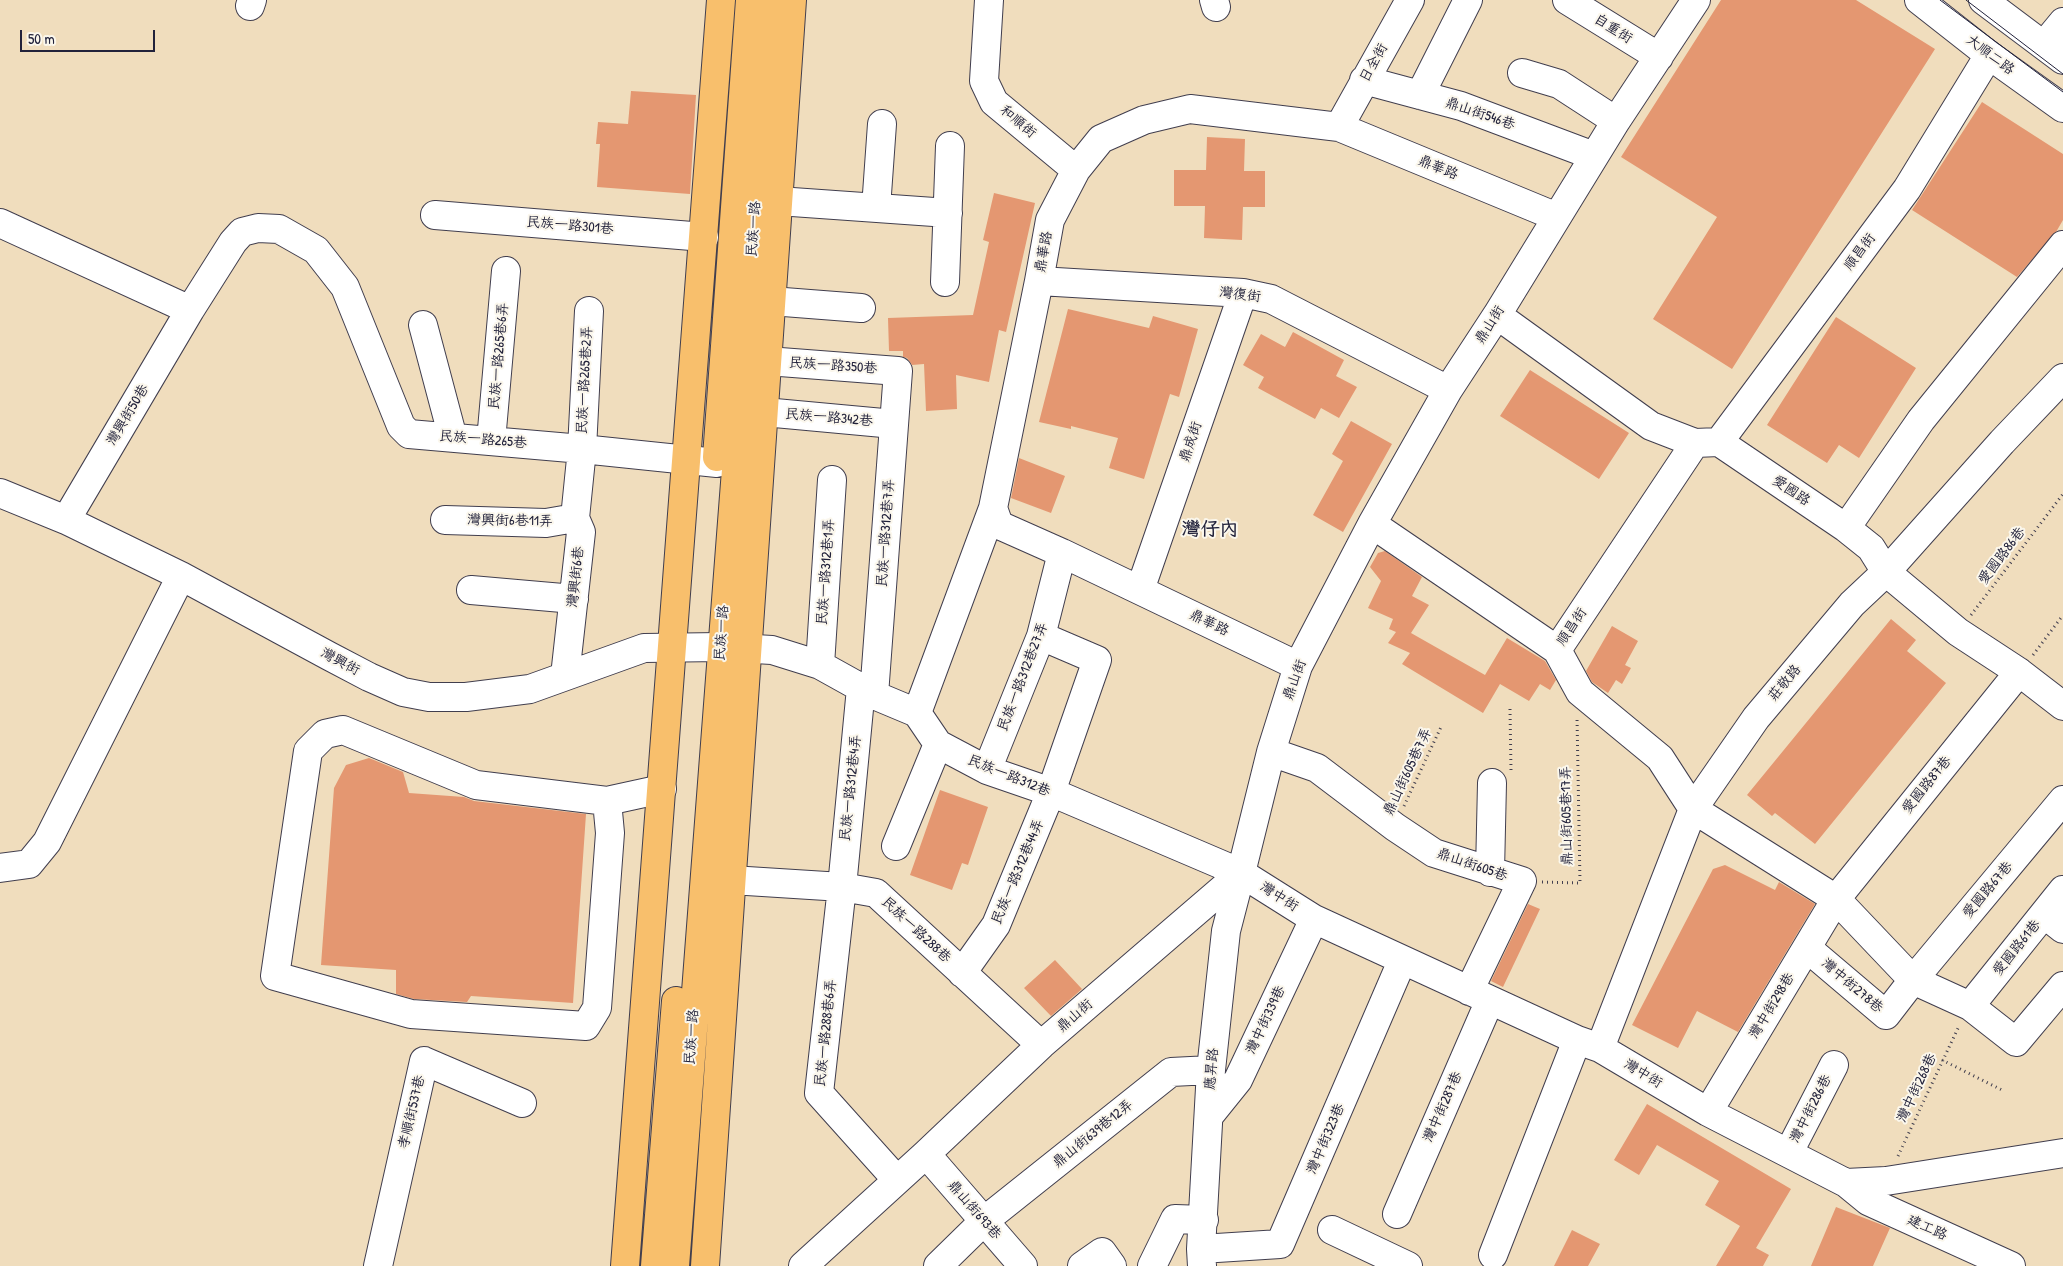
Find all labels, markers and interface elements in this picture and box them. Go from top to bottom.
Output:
street label: 自重街 [1591,11,1635,47]
scale bar [22,20,158,52]
text: 50 m [28,28,55,49]
street label: 大順二路 [1963,31,2017,79]
street label: 日全街 [1356,41,1392,85]
street label: 鼎山街546巷 [1443,94,1517,134]
street label: 和順街 [997,102,1039,142]
street label: 鼎華路 [1415,152,1461,184]
street label: 民族一路 [744,200,764,258]
street label: 民族一路301巷 [526,214,614,238]
street label: 鼎華路 [1032,230,1056,274]
street label: 順昌街 [1841,230,1879,274]
street label: 灣復街 [1218,284,1262,306]
street label: 民族一路265巷6弄 [486,302,512,410]
street label: 鼎山街 [1472,303,1508,347]
street label: 民族一路265巷2弄 [574,325,596,435]
street label: 民族一路350巷 [788,355,878,377]
street label: 灣興街50巷 [103,381,153,449]
street label: 民族一路342巷 [784,406,874,430]
street label: 鼎成街 [1176,419,1206,465]
street label: 民族一路265巷 [438,428,528,452]
street label: 愛國路 [1769,472,1813,510]
street label: 民族一路312巷7弄 [874,478,898,588]
street label: 灣興街6巷11弄 [467,512,553,530]
street label: 民族一路312巷1弄 [814,518,838,626]
district label: 灣仔內 [1182,519,1238,541]
street label: 愛國路86巷 [1975,524,2029,588]
street label: 灣興街6巷 [564,545,588,609]
street label: 民族一路 [712,604,732,662]
street label: 順昌街 [1553,605,1591,649]
street label: 鼎華路 [1186,606,1232,640]
street label: 民族一路312巷27弄 [994,620,1052,734]
street label: 灣興街 [318,645,362,679]
street label: 鼎山街 [1280,657,1310,703]
street label: 莊敬路 [1765,662,1805,704]
street label: 鼎山街605巷7弄 [1380,726,1436,818]
street label: 民族一路312巷4弄 [837,734,865,842]
street label: 民族一路312巷 [965,752,1053,800]
street label: 愛國路87巷 [1899,753,1955,817]
street label: 鼎山街605巷17弄 [1558,766,1576,866]
street label: 民族一路312巷44弄 [988,817,1048,927]
street label: 鼎山街605巷 [1434,845,1510,885]
street label: 愛國路67巷 [1960,858,2016,922]
street label: 灣中街 [1257,879,1301,915]
street label: 民族一路288巷 [878,894,954,966]
street label: 愛國路61巷 [1989,917,2045,979]
street label: 灣中街278巷 [1818,955,1886,1017]
street label: 灣中街298巷 [1746,970,1798,1042]
street label: 民族一路288巷6弄 [812,978,840,1088]
street label: 灣中街339巷 [1243,983,1289,1057]
street label: 鼎山街 [1054,996,1096,1036]
street label: 民族一路 [682,1008,702,1066]
street label: 應昇路 [1202,1047,1222,1091]
street label: 灣中街268巷 [1894,1051,1940,1125]
street label: 灣中街 [1621,1056,1665,1092]
street label: 灣中街287巷 [1420,1069,1466,1145]
street label: 灣中街286巷 [1787,1072,1835,1146]
street label: 孝順街537巷 [395,1074,429,1150]
street label: 鼎山街639巷12弄 [1049,1096,1137,1172]
street label: 灣中街323巷 [1304,1101,1348,1177]
street label: 鼎山街693巷 [944,1177,1004,1243]
street label: 建工路 [1904,1212,1950,1244]

